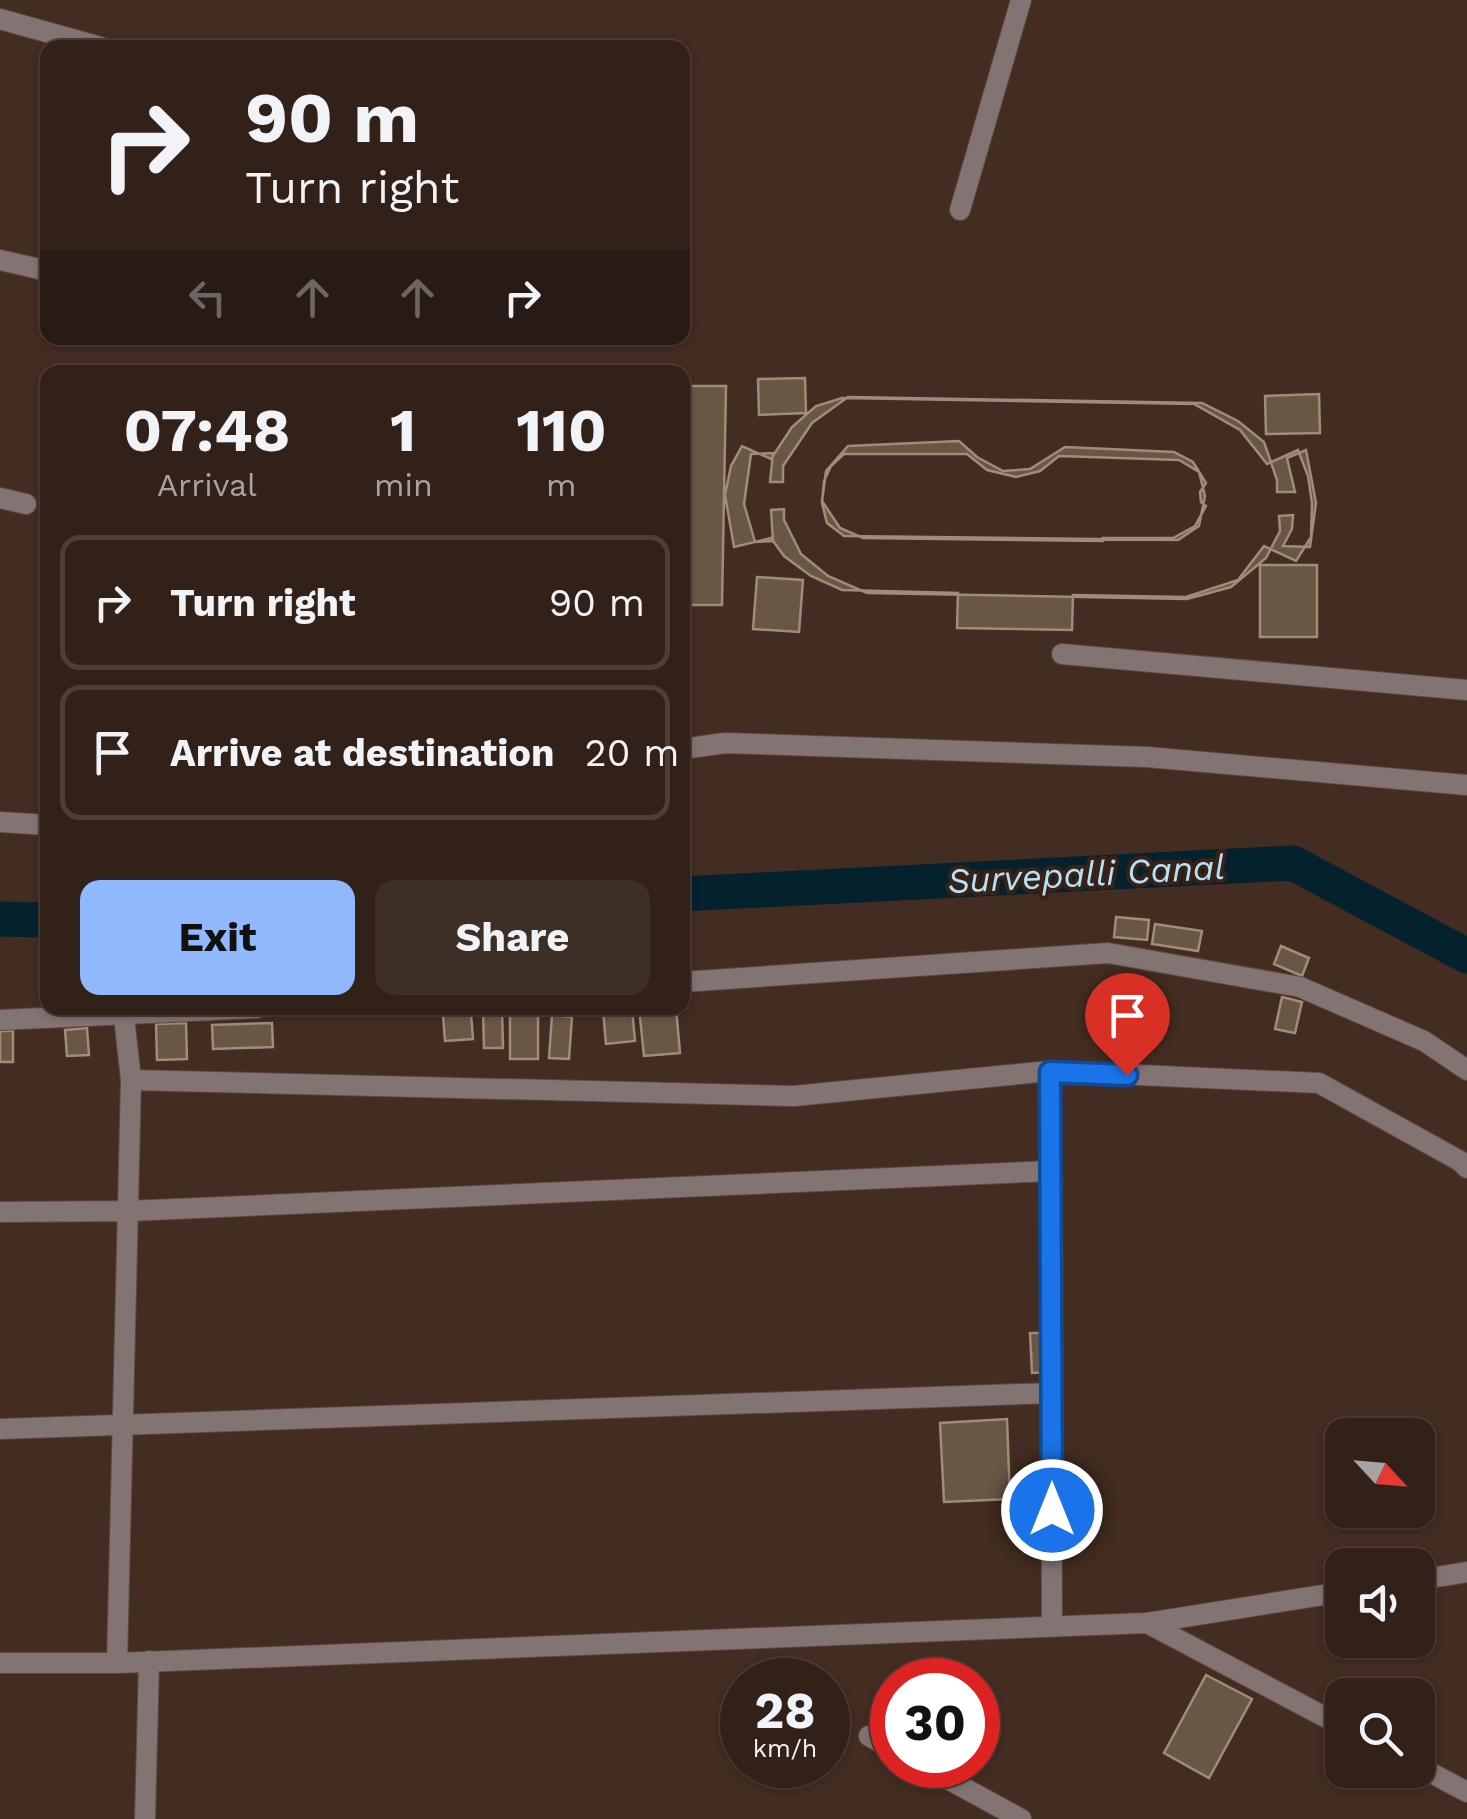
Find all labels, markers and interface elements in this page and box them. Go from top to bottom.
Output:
text: 90 m [245,77,419,159]
icon: right [80,80,210,210]
text: Turn right [245,161,459,214]
icon: left [180,270,235,325]
icon: ahead [285,270,340,325]
icon: ahead [390,270,445,325]
icon: right [495,270,550,325]
text: 07:48 [123,395,290,466]
text: 1 [390,395,416,466]
text: 110 [516,395,607,466]
text: Arrival [157,466,257,504]
text: min [374,466,433,504]
text: m [546,466,577,504]
icon: right [85,575,140,630]
text: Turn right [170,581,356,625]
text: 90 m [549,581,645,625]
icon: arrive [85,725,140,780]
text: Arrive at destination [170,731,555,775]
text: 20 m [585,731,680,775]
water label: Survepalli Canal [946,846,1226,902]
button: Exit [80,880,355,995]
button: Share [375,880,650,995]
pin [1085,973,1170,1076]
icon: arrive [1100,988,1155,1043]
north arrow [1325,1418,1435,1528]
map controls [1325,1418,1435,1788]
position arrow [1000,1458,1104,1562]
button: sound [1325,1548,1435,1658]
speed limit sign: 30 [870,1658,1000,1788]
button: search [1325,1678,1435,1788]
text: 28 [754,1681,816,1740]
text: km/h [753,1734,817,1763]

